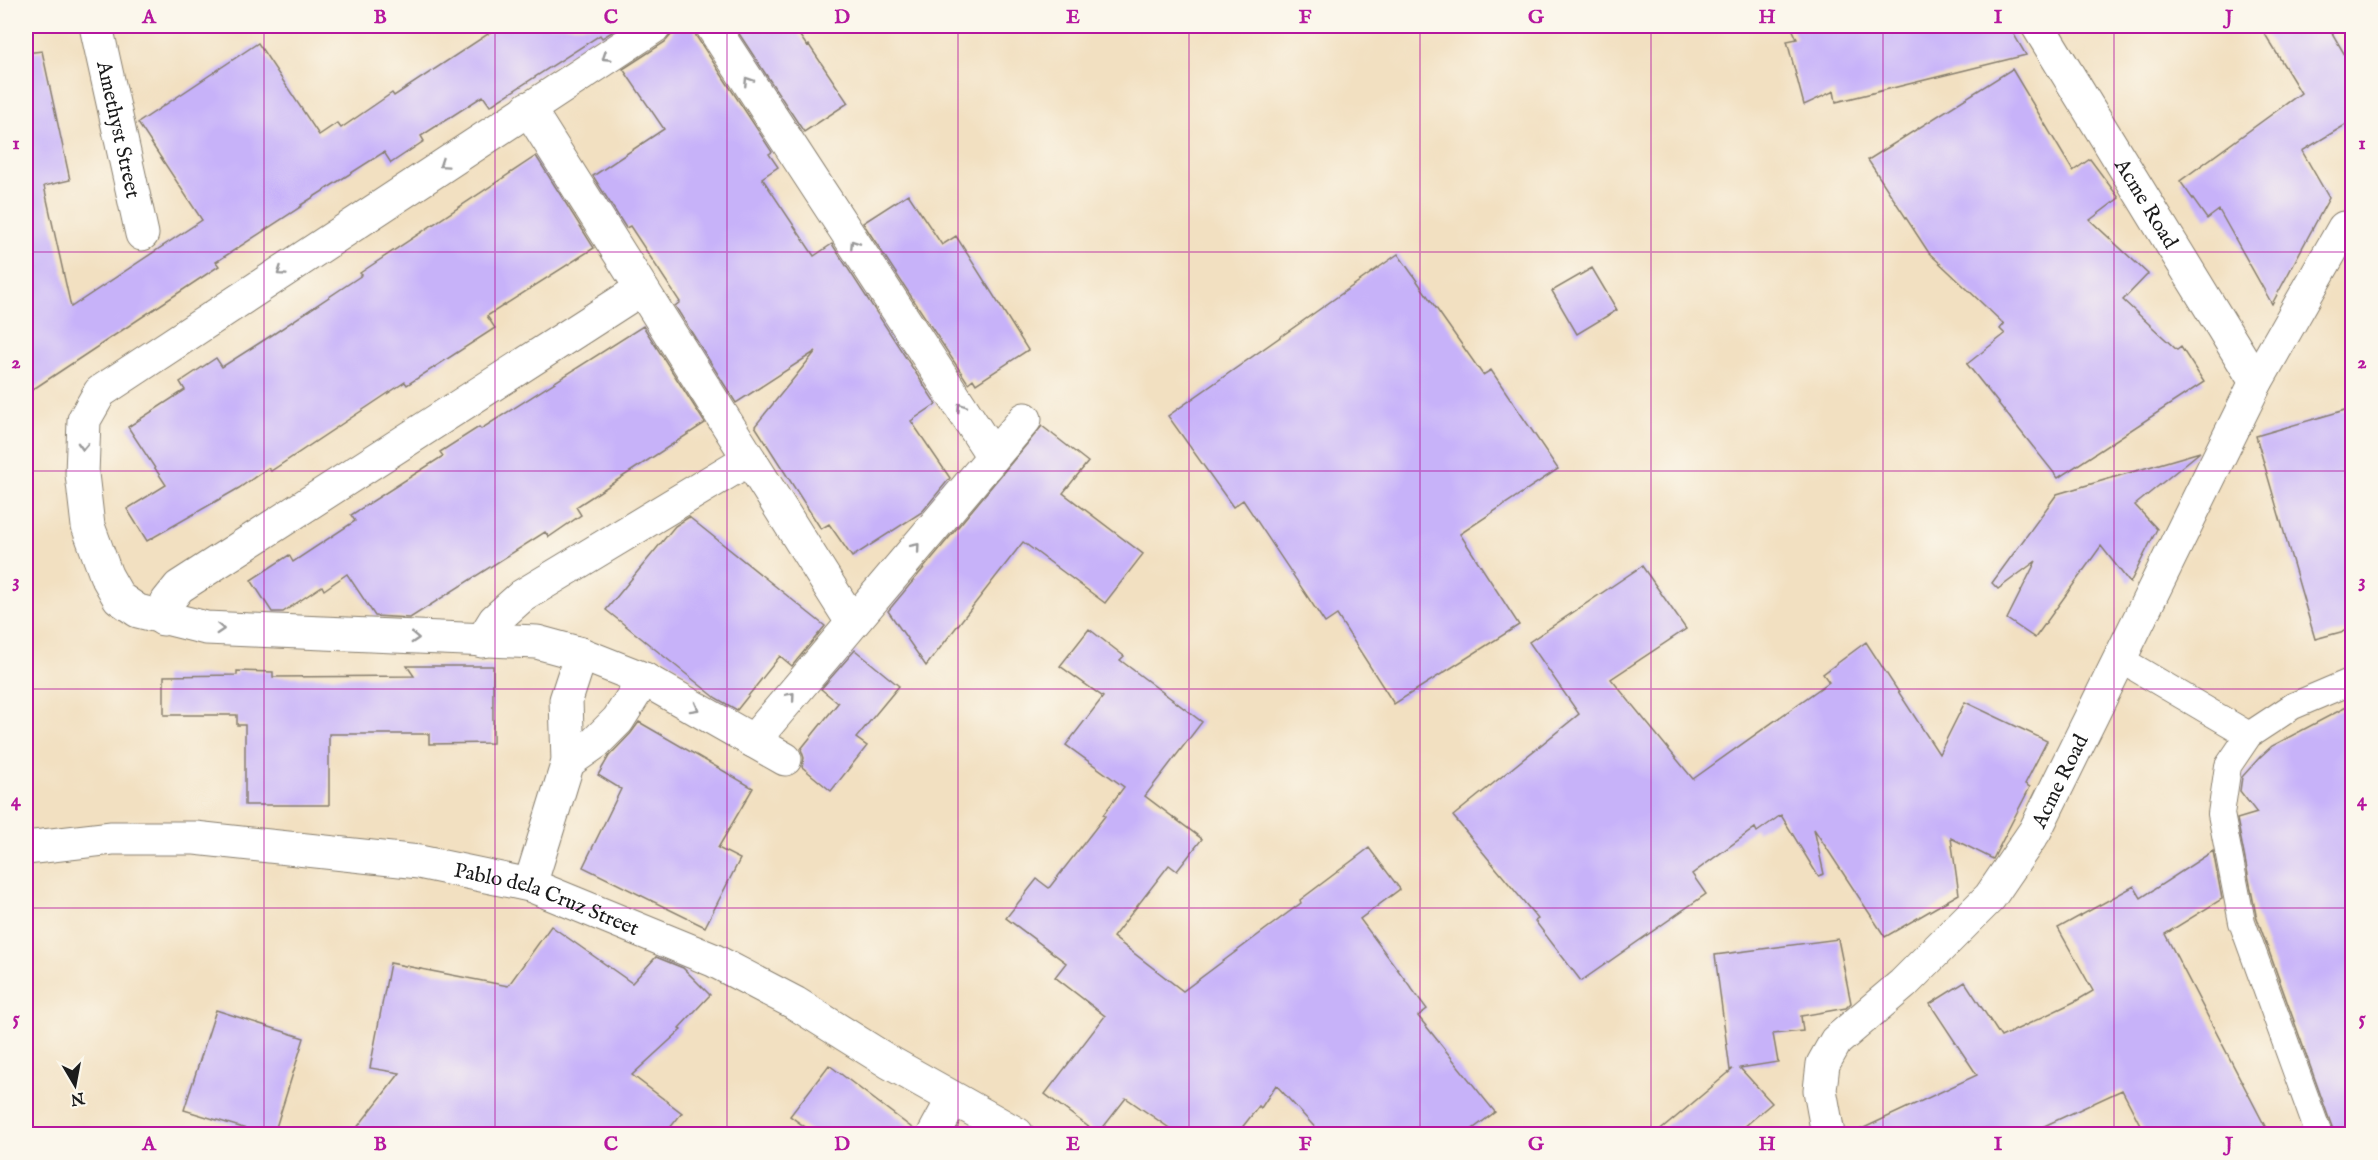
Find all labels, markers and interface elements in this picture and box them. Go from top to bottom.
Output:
text: A [141,5,157,30]
text: B [373,5,387,30]
text: C [604,5,618,30]
text: D [834,5,850,30]
text: E [1066,5,1080,30]
text: F [1299,5,1312,30]
text: G [1528,5,1545,30]
text: H [1758,5,1776,30]
text: I [1994,5,2003,30]
text: J [2222,5,2234,30]
one-way arrow [602,50,612,62]
street label: Amethyst Street [89,58,146,201]
one-way arrow [744,76,755,87]
text: 1 [12,131,20,156]
text: 1 [2358,131,2366,156]
street label: Acme Road [2107,153,2184,255]
one-way arrow [439,157,450,168]
one-way arrow [850,240,862,250]
one-way arrow [276,265,287,276]
text: 2 [11,350,21,375]
text: 2 [2357,350,2367,375]
one-way arrow [957,403,968,414]
one-way arrow [76,442,89,451]
one-way arrow [909,543,920,554]
text: 3 [12,569,20,594]
text: 3 [2358,569,2366,594]
one-way arrow [216,622,225,635]
one-way arrow [410,632,419,644]
one-way arrow [783,692,794,703]
one-way arrow [689,701,699,712]
street label: Acme Road [2026,730,2096,834]
text: 4 [11,788,22,813]
text: 4 [2357,788,2368,813]
street label: Pablo dela Cruz Street [451,858,643,943]
text: 5 [12,1006,20,1031]
text: 5 [2358,1006,2366,1031]
north arrow [45,1055,105,1115]
text: N [69,1087,87,1109]
text: A [141,1132,157,1157]
text: B [373,1132,387,1157]
text: C [604,1132,618,1157]
text: D [834,1132,850,1157]
text: E [1066,1132,1080,1157]
text: F [1299,1132,1312,1157]
text: G [1528,1132,1545,1157]
text: H [1758,1132,1776,1157]
text: I [1994,1132,2003,1157]
text: J [2222,1132,2234,1157]

